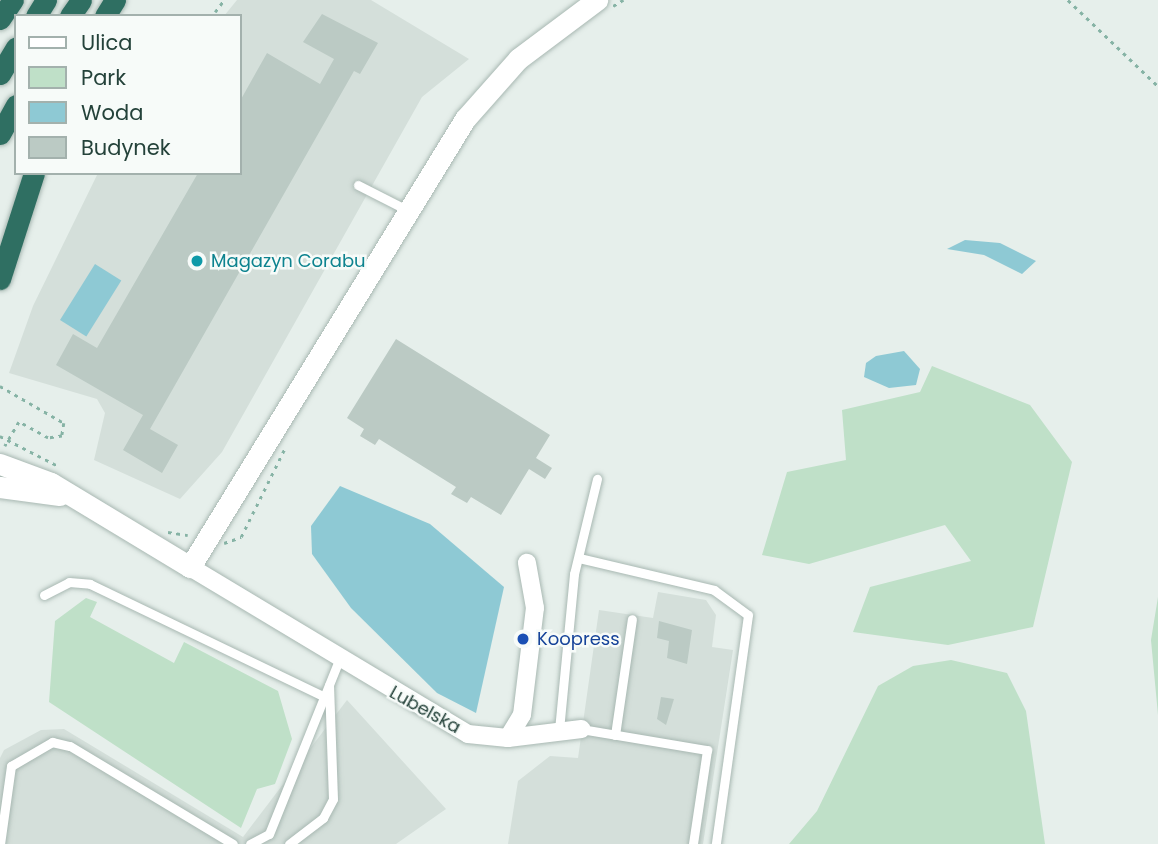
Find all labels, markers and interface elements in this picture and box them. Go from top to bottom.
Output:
legend [14,14,242,175]
text: Ulica [81,28,132,57]
text: Park [81,63,126,92]
text: Woda [81,98,143,127]
text: Budynek [81,133,171,162]
place label: Magazyn Corabu [211,250,366,272]
marker: Magazyn Corabu [189,253,205,269]
place label: Koopress [537,628,620,650]
marker: Koopress [515,631,531,647]
street label: Lubelska [386,682,464,738]

